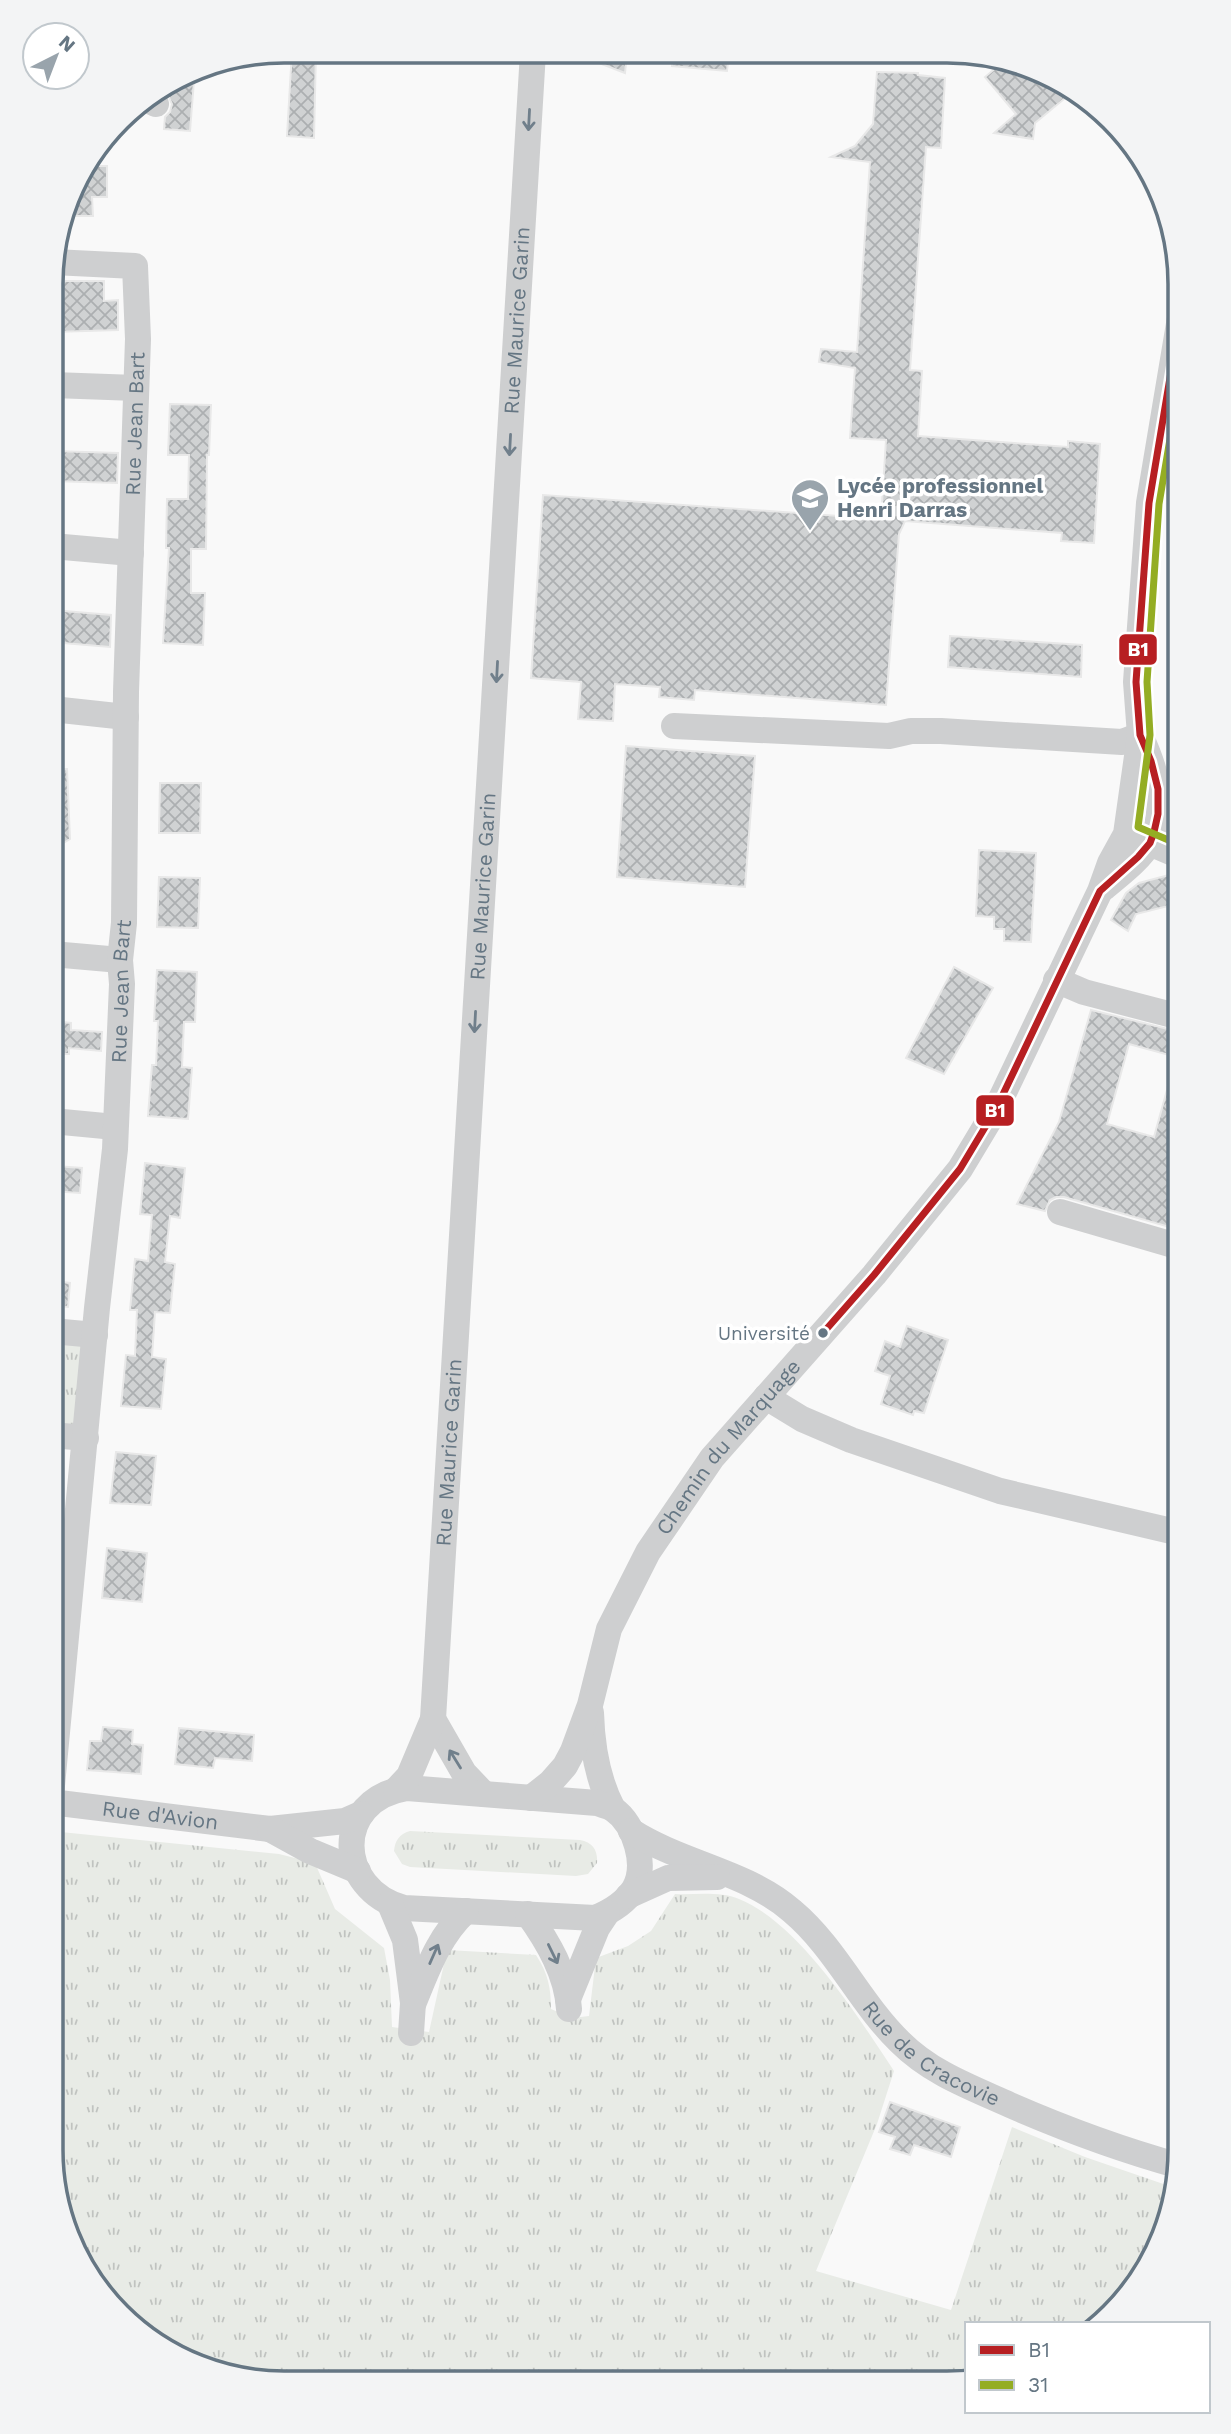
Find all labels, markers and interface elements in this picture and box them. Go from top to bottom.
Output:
north arrow [21,21,91,91]
text: N [54,30,80,57]
one-way arrow [522,109,535,131]
street label: Rue Maurice Garin [498,226,535,415]
street label: Rue Jean Bart [120,351,150,496]
one-way arrow [504,434,517,457]
place label: Lycée professionnel Henri Darras [837,473,1043,522]
school or university icon: Lycée professionnel Henri Darras [789,477,831,532]
line badge: B1 [1118,633,1158,666]
text: B1 [1127,638,1149,661]
one-way arrow [490,661,503,684]
street label: Rue Maurice Garin [464,792,501,981]
street label: Rue Jean Bart [106,918,136,1064]
one-way arrow [469,1010,482,1033]
line badge: B1 [975,1094,1015,1127]
text: B1 [984,1099,1006,1122]
place label: Université [718,1322,810,1345]
marker: Université [816,1326,830,1340]
street label: Chemin du Marquage [650,1354,806,1539]
street label: Rue Maurice Garin [430,1358,467,1547]
one-way arrow [448,1749,462,1769]
street label: Rue d'Avion [101,1795,220,1835]
one-way arrow [428,1943,441,1965]
one-way arrow [546,1943,560,1964]
street label: Rue de Cracovie [858,1996,1004,2111]
legend [965,2322,1210,2413]
text: B1 [1028,2337,1050,2362]
text: 31 [1028,2372,1048,2397]

